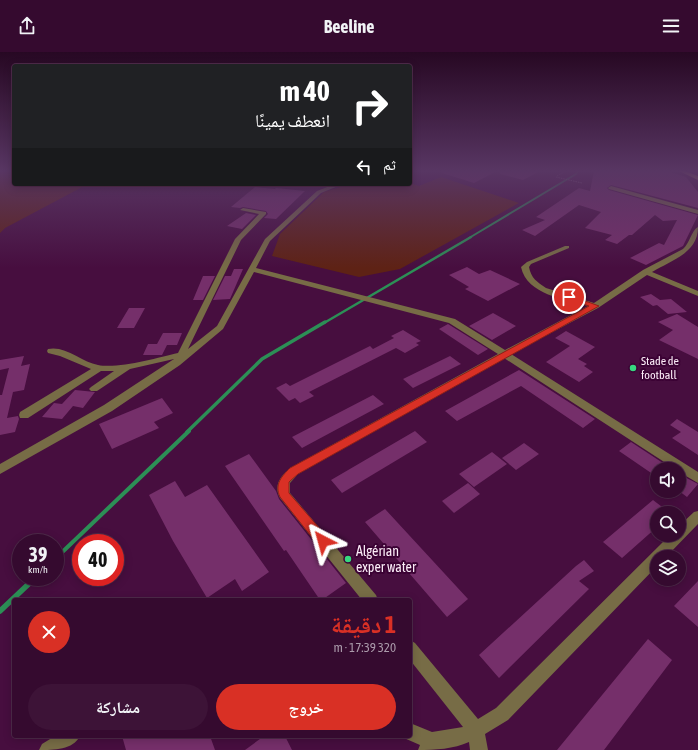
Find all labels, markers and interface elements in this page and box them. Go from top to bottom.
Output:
icon: share [16,15,38,37]
icon: menu [660,15,682,37]
text: Beeline [324,16,374,37]
text: 40 m [280,75,330,107]
icon: right [344,80,396,132]
text: انعطف يمينًا [255,110,330,131]
icon: left [353,156,375,178]
text: ثم [383,156,396,173]
pin [552,280,586,314]
icon: arrive [558,286,580,308]
place label: Stade de football [641,354,679,382]
marker: Stade de football [628,363,638,373]
map controls [650,462,686,586]
button: sound [650,462,686,498]
button: search [650,506,686,542]
position arrow [302,520,344,562]
speed limit sign: 40 [72,534,124,586]
text: 39 [29,543,47,566]
place label: Algérian exper water [356,543,417,575]
button: layers [650,550,686,586]
marker: Algérian exper water [343,554,353,564]
text: km/h [28,564,48,575]
button: close [28,611,70,653]
text: 1 دقيقة [331,611,396,638]
text: 320 m · 17:39 [333,640,396,655]
button: مشاركة [28,684,208,730]
button: خروج [216,684,396,730]

